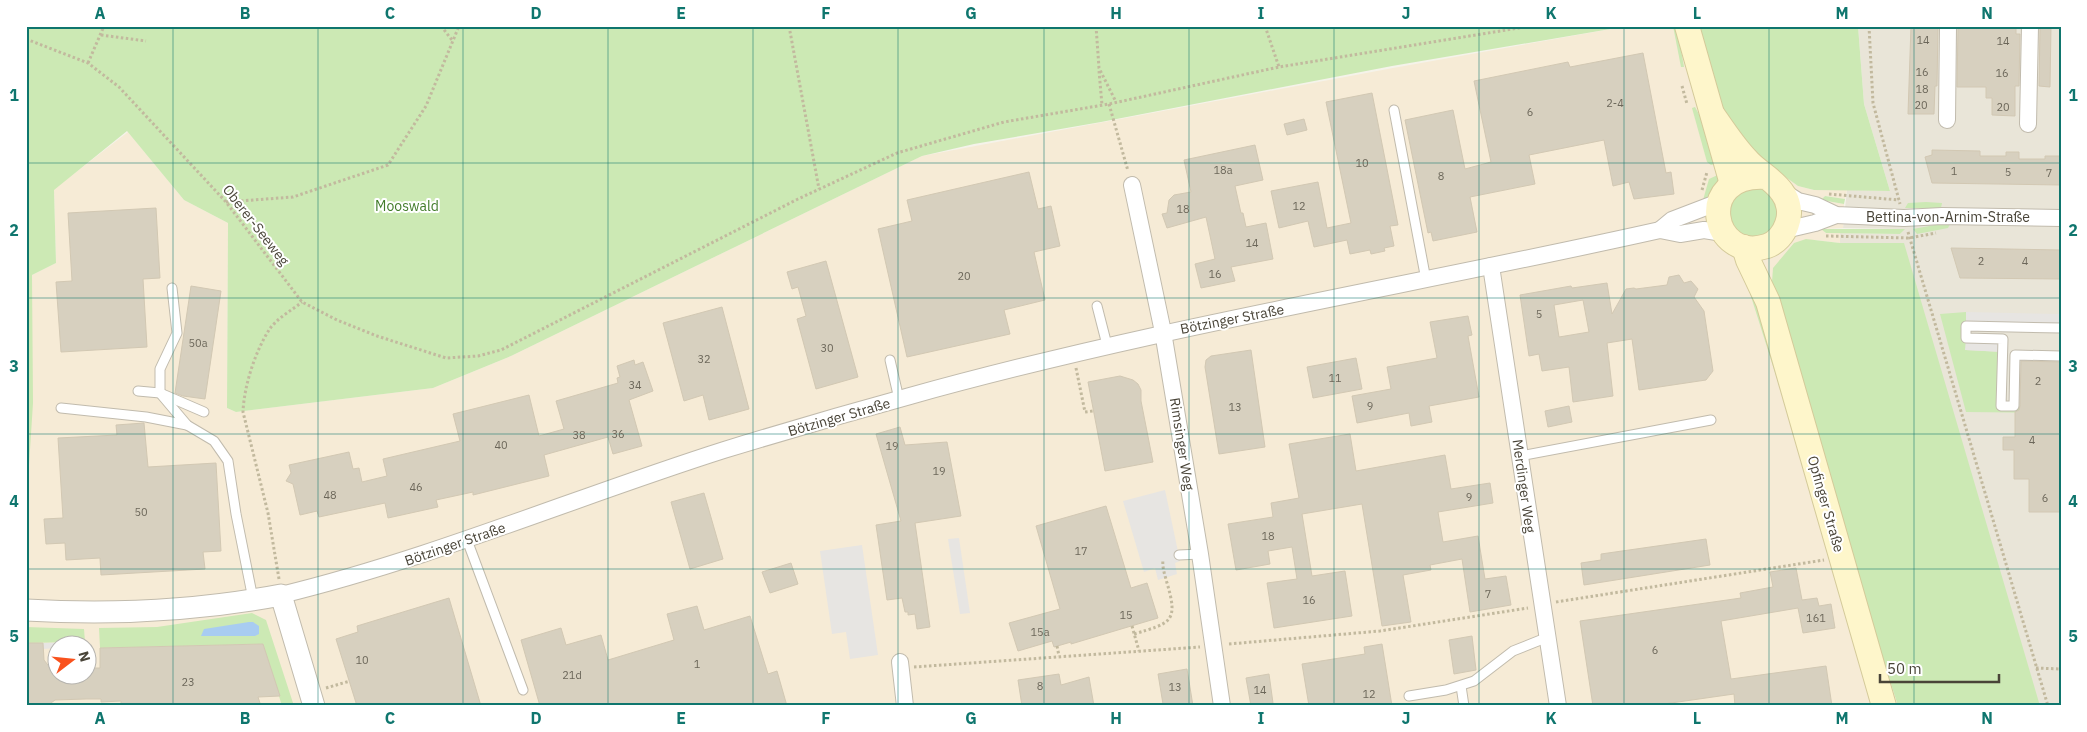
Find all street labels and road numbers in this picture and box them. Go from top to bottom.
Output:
street label: Oberer-Seeweg [219,181,294,270]
street label: Bettina-von-Arnim-Straße [1866,208,2030,226]
street label: Bötzinger Straße [1178,300,1286,338]
street label: Bötzinger Straße [786,394,892,440]
street label: Rimsinger Weg [1166,396,1198,492]
street label: Merdinger Weg [1509,438,1540,535]
street label: Opfinger Straße [1804,454,1848,555]
street label: Bötzinger Straße [402,518,508,570]

